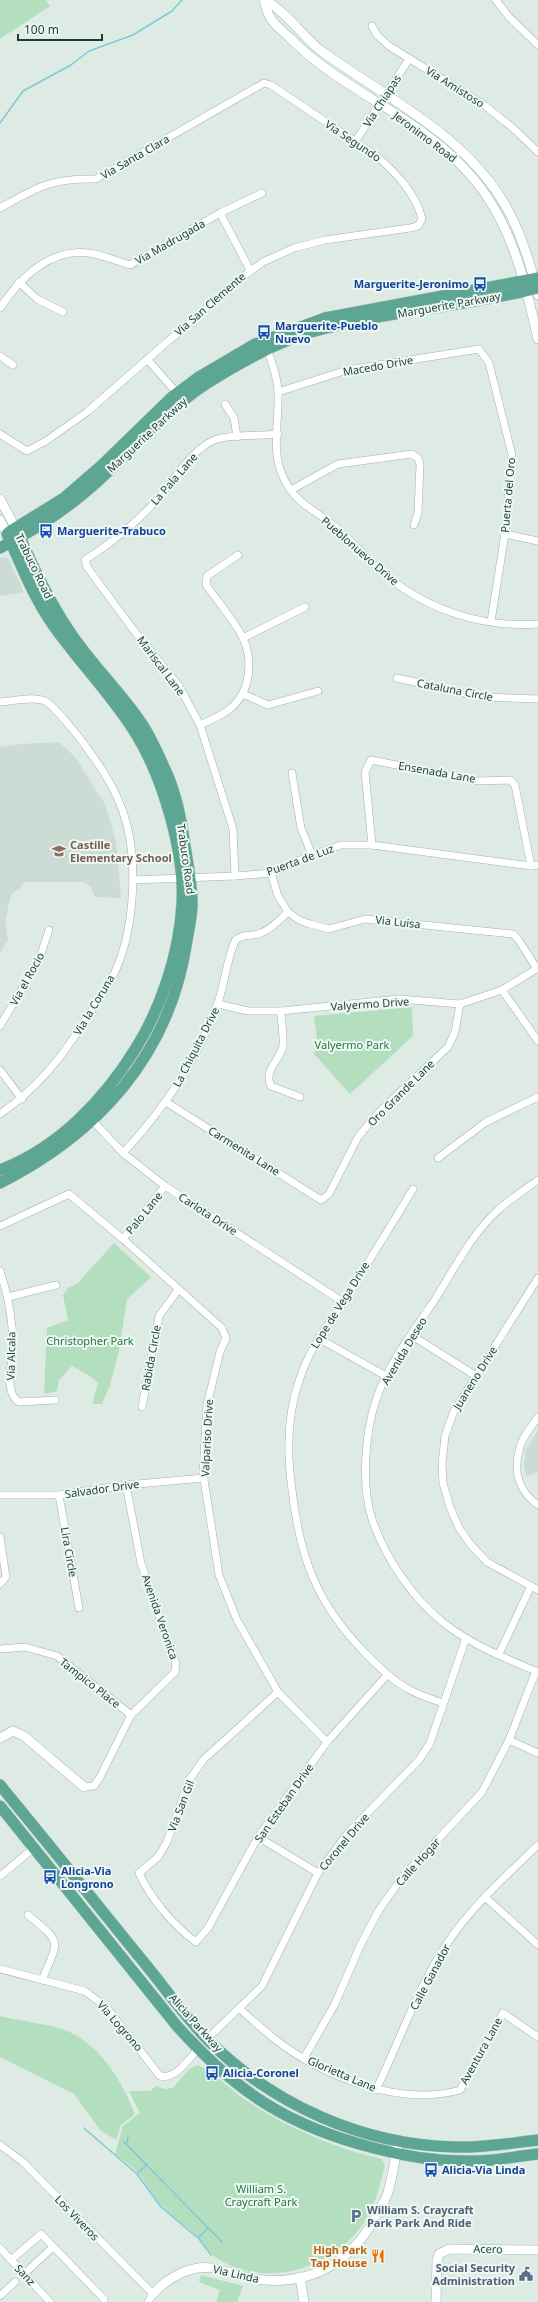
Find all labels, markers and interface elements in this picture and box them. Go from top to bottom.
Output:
scale bar [18,16,102,42]
text: 100 m [24,21,59,38]
street label: Via Amistoso [423,63,488,111]
street label: Via Chiapas [359,72,404,130]
street label: Jeronimo Road [390,107,460,165]
street label: Via Segundo [322,116,384,165]
street label: Via Santa Clara [98,131,172,182]
street label: Via Madrugada [132,215,208,268]
street label: Via San Clemente [171,269,248,339]
place label: Marguerite-Jeronimo [354,276,469,291]
bus stop icon: Marguerite-Jeronimo [472,276,488,292]
street label: Marguerite Parkway [396,288,502,321]
place label: Marguerite-Pueblo Nuevo [275,318,378,346]
bus stop icon: Marguerite-Pueblo Nuevo [256,324,272,340]
street label: Macedo Drive [342,352,414,379]
street label: Marguerite Parkway [103,393,190,476]
street label: La Pala Lane [147,449,200,508]
street label: Puerta del Oro [497,456,518,533]
street label: Pueblonuevo Drive [318,513,402,588]
bus stop icon: Marguerite-Trabuco [38,523,54,539]
place label: Marguerite-Trabuco [57,523,166,538]
street label: Trabuco Road [12,531,57,601]
street label: Mariscal Lane [134,633,189,699]
street label: Cataluna Circle [416,675,494,704]
street label: Ensenada Lane [397,757,477,786]
street label: Trabuco Road [174,823,199,895]
place label: Castille Elementary School [70,837,172,865]
street label: Puerta de Luz [264,840,336,879]
school or university icon: Castille Elementary School [51,843,67,859]
street label: Via Luisa [375,912,421,931]
street label: Via el Rocio [6,949,48,1008]
street label: Via la Coruna [70,972,118,1038]
street label: Valyermo Drive [330,993,410,1014]
street label: La Chiquita Drive [169,1004,222,1089]
park label: Valyermo Park [315,1037,390,1052]
street label: Oro Grande Lane [364,1056,437,1129]
street label: Carmenita Lane [206,1123,283,1179]
street label: Palo Lane [122,1188,165,1237]
street label: Carlota Drive [176,1189,241,1238]
street label: Lope de Vega Drive [307,1258,372,1351]
street label: Avenida Deseo [377,1314,430,1387]
street label: Rabida Circle [137,1324,164,1392]
street label: Via Alcala [3,1331,18,1381]
park label: Christopher Park [46,1333,134,1348]
street label: Juaneno Drive [448,1343,500,1413]
street label: Valpariso Drive [197,1399,216,1477]
street label: Salvador Drive [64,1476,140,1501]
street label: Lira Circle [58,1526,81,1578]
street label: Avenida Veronica [139,1572,182,1661]
street label: Tampico Place [57,1654,124,1711]
street label: San Esteban Drive [251,1760,316,1845]
street label: Via San Gil [164,1778,197,1834]
street label: Coronel Drive [315,1810,372,1874]
street label: Calle Hogar [392,1834,444,1889]
place label: Alicia-Via Longrono [61,1863,114,1891]
bus stop icon: Alicia-Via Longrono [42,1869,58,1885]
street label: Calle Ganador [406,1941,454,2013]
street label: Alicia Parkway [166,1990,227,2055]
street label: Via Logrono [94,1997,147,2054]
street label: Aventura Lane [456,2014,505,2087]
street label: Glorietta Lane [306,2052,379,2095]
bus stop icon: Alicia-Coronel [204,2065,220,2081]
place label: Alicia-Coronel [223,2065,299,2080]
bus stop icon: Alicia-Via Linda [423,2162,439,2178]
place label: Alicia-Via Linda [442,2162,525,2177]
park label: William S. Craycraft Park [225,2181,297,2209]
street label: Los Viveros [52,2192,103,2244]
place label: William S. Craycraft Park Park And Ride [367,2202,474,2230]
parking icon: William S. Craycraft Park Park And Ride [348,2208,364,2224]
street label: Acero [473,2241,503,2256]
place label: High Park Tap House [311,2242,367,2270]
restaurant icon: High Park Tap House [370,2248,386,2264]
place label: Social Security Administration [432,2260,516,2288]
street label: Sanz [12,2261,39,2289]
street label: Via Linda [212,2261,261,2286]
public building icon: Social Security Administration [518,2266,534,2282]

